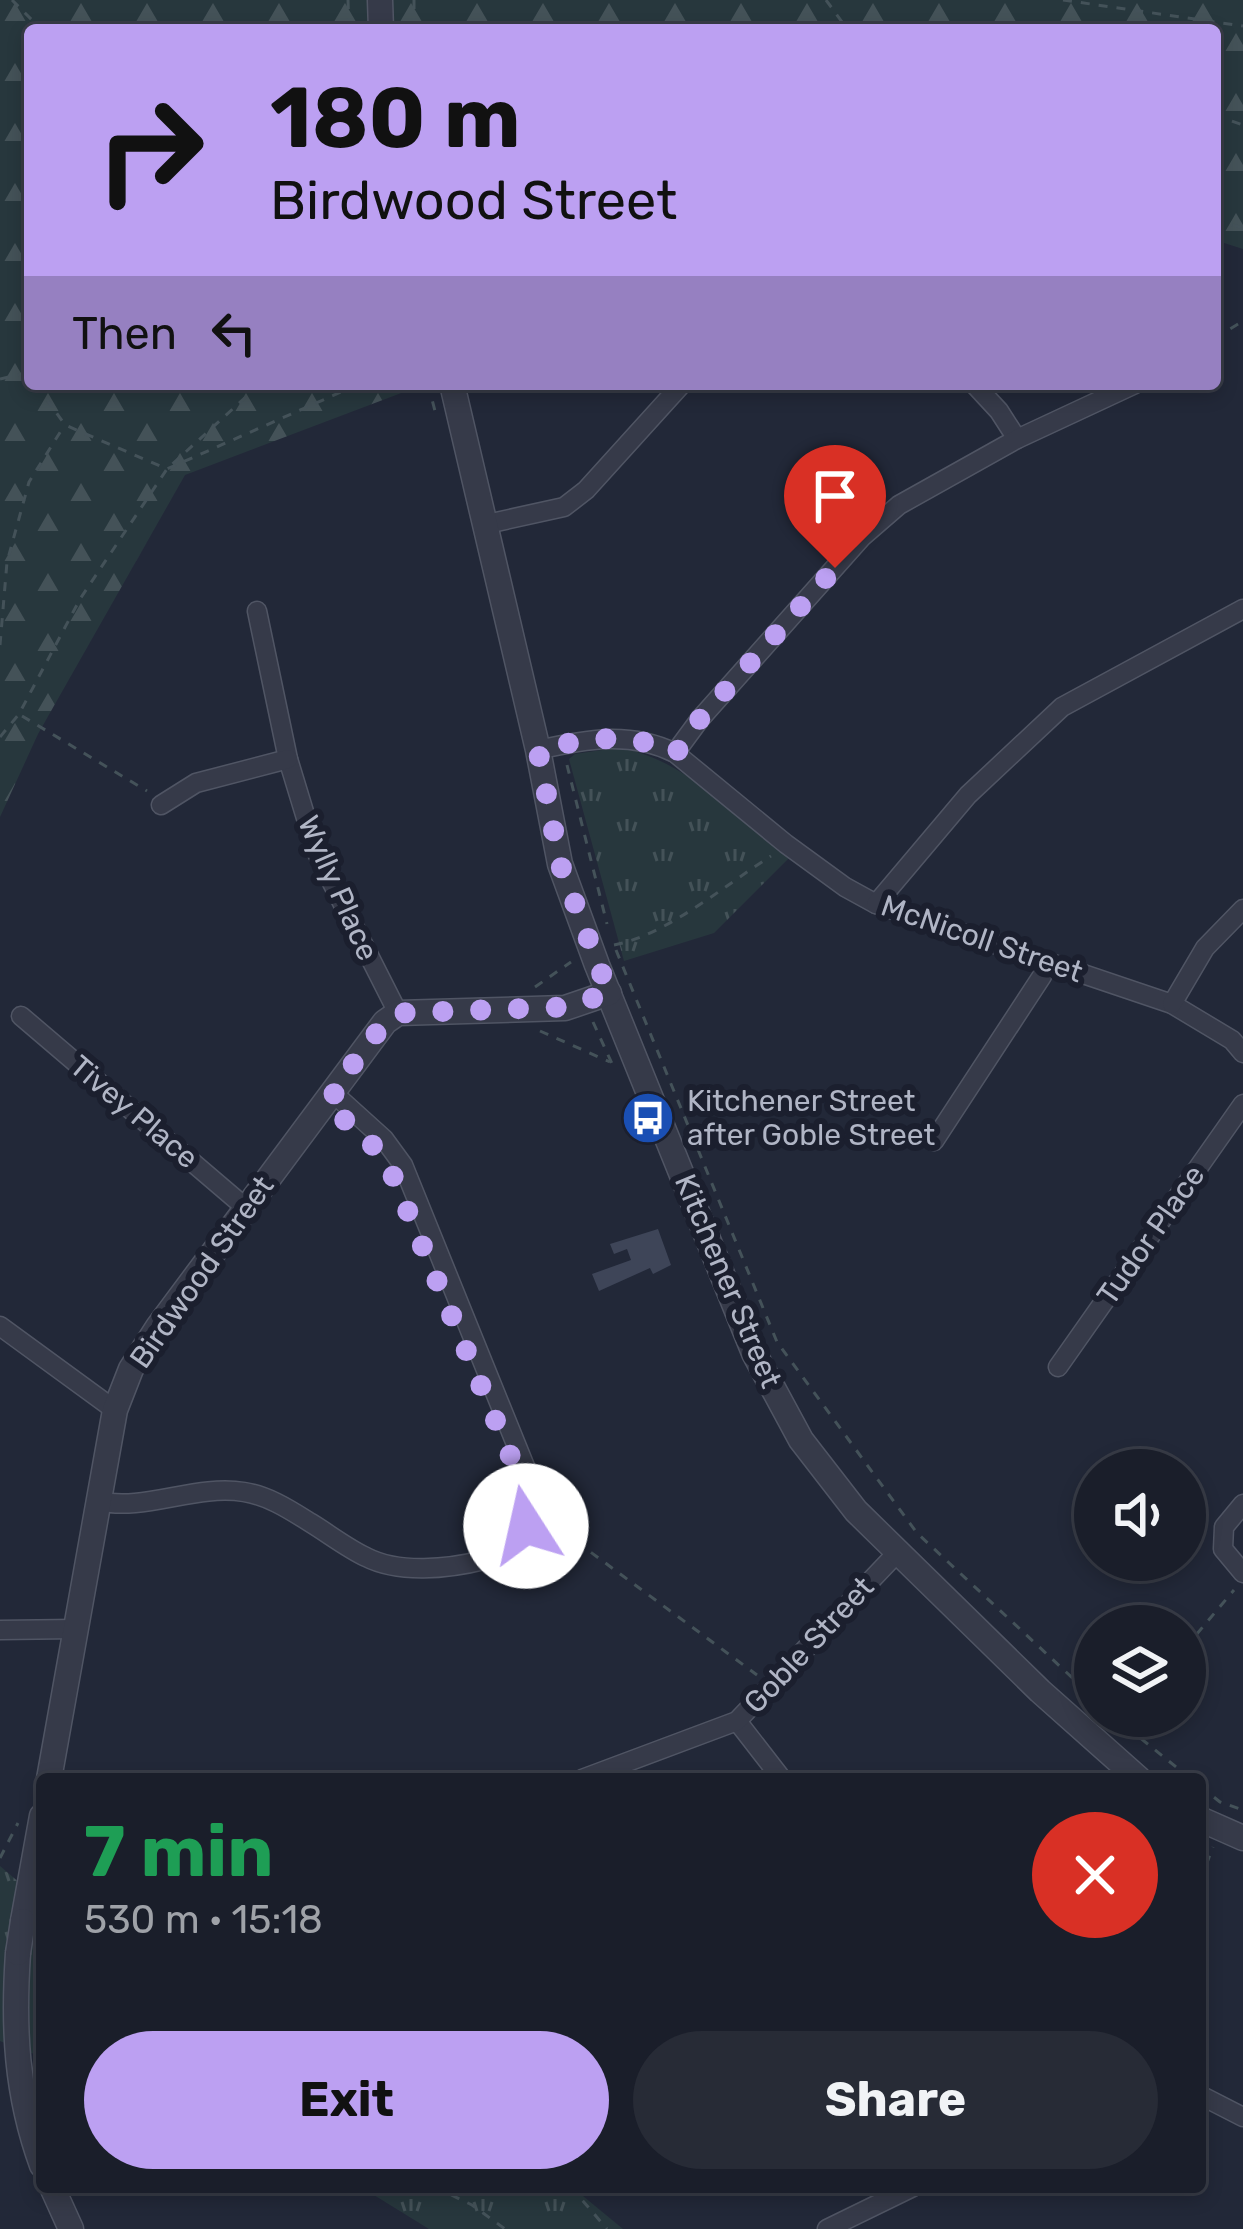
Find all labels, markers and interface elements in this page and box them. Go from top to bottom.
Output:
text: 180 m [270,68,521,168]
icon: right [72,72,228,228]
text: Birdwood Street [270,169,677,233]
icon: left [201,300,267,366]
text: Then [72,307,177,360]
pin [784,445,886,568]
icon: arrive [802,463,868,529]
street label: Wylly Place [290,810,386,966]
street label: McNicoll Street [876,888,1088,990]
street label: Tivey Place [63,1048,205,1176]
place label: Kitchener Street after Goble Street [687,1083,936,1153]
bus stop icon: Kitchener Street after Goble Street [620,1090,676,1146]
street label: Tudor Place [1090,1158,1212,1312]
street label: Birdwood Street [122,1169,282,1375]
street label: Kitchener Street [667,1169,789,1393]
map controls [1074,1449,1206,1737]
button: sound [1074,1449,1206,1581]
position arrow [463,1463,589,1589]
street label: Goble Street [737,1569,882,1721]
button: layers [1074,1605,1206,1737]
text: 7 min [84,1809,273,1894]
button: close [1032,1812,1158,1938]
text: 530 m · 15:18 [84,1897,323,1943]
button: Exit [84,2031,609,2169]
button: Share [633,2031,1158,2169]

